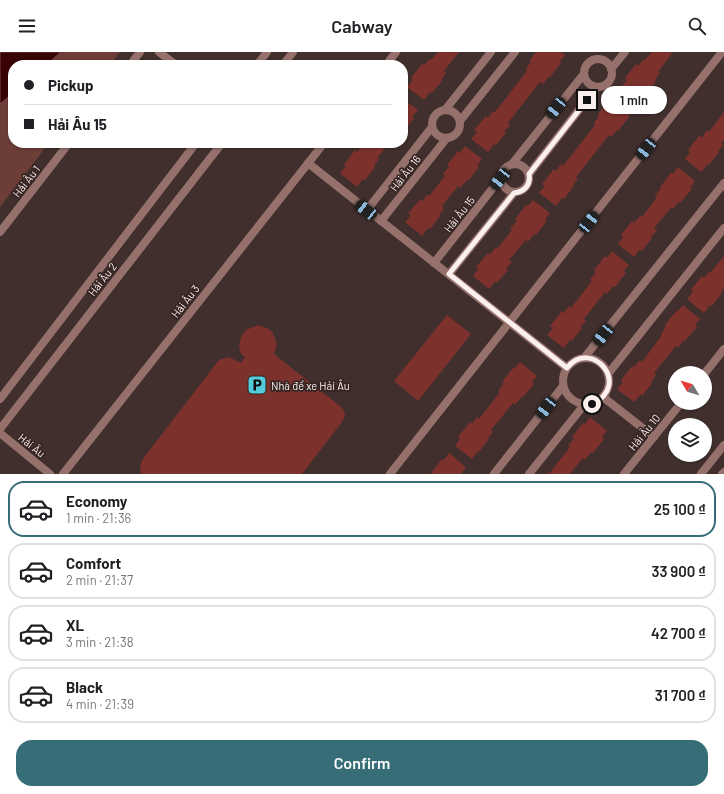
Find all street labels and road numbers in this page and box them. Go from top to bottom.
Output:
street label: Hải Âu 16 [387,152,423,194]
street label: Hải Âu 1 [10,163,42,199]
street label: Hải Âu 15 [441,193,477,235]
street label: Hải Âu 2 [85,260,119,298]
street label: Hải Âu 3 [168,282,202,320]
street label: Hải Âu 10 [626,411,662,453]
street label: Hải Âu [16,430,48,460]

